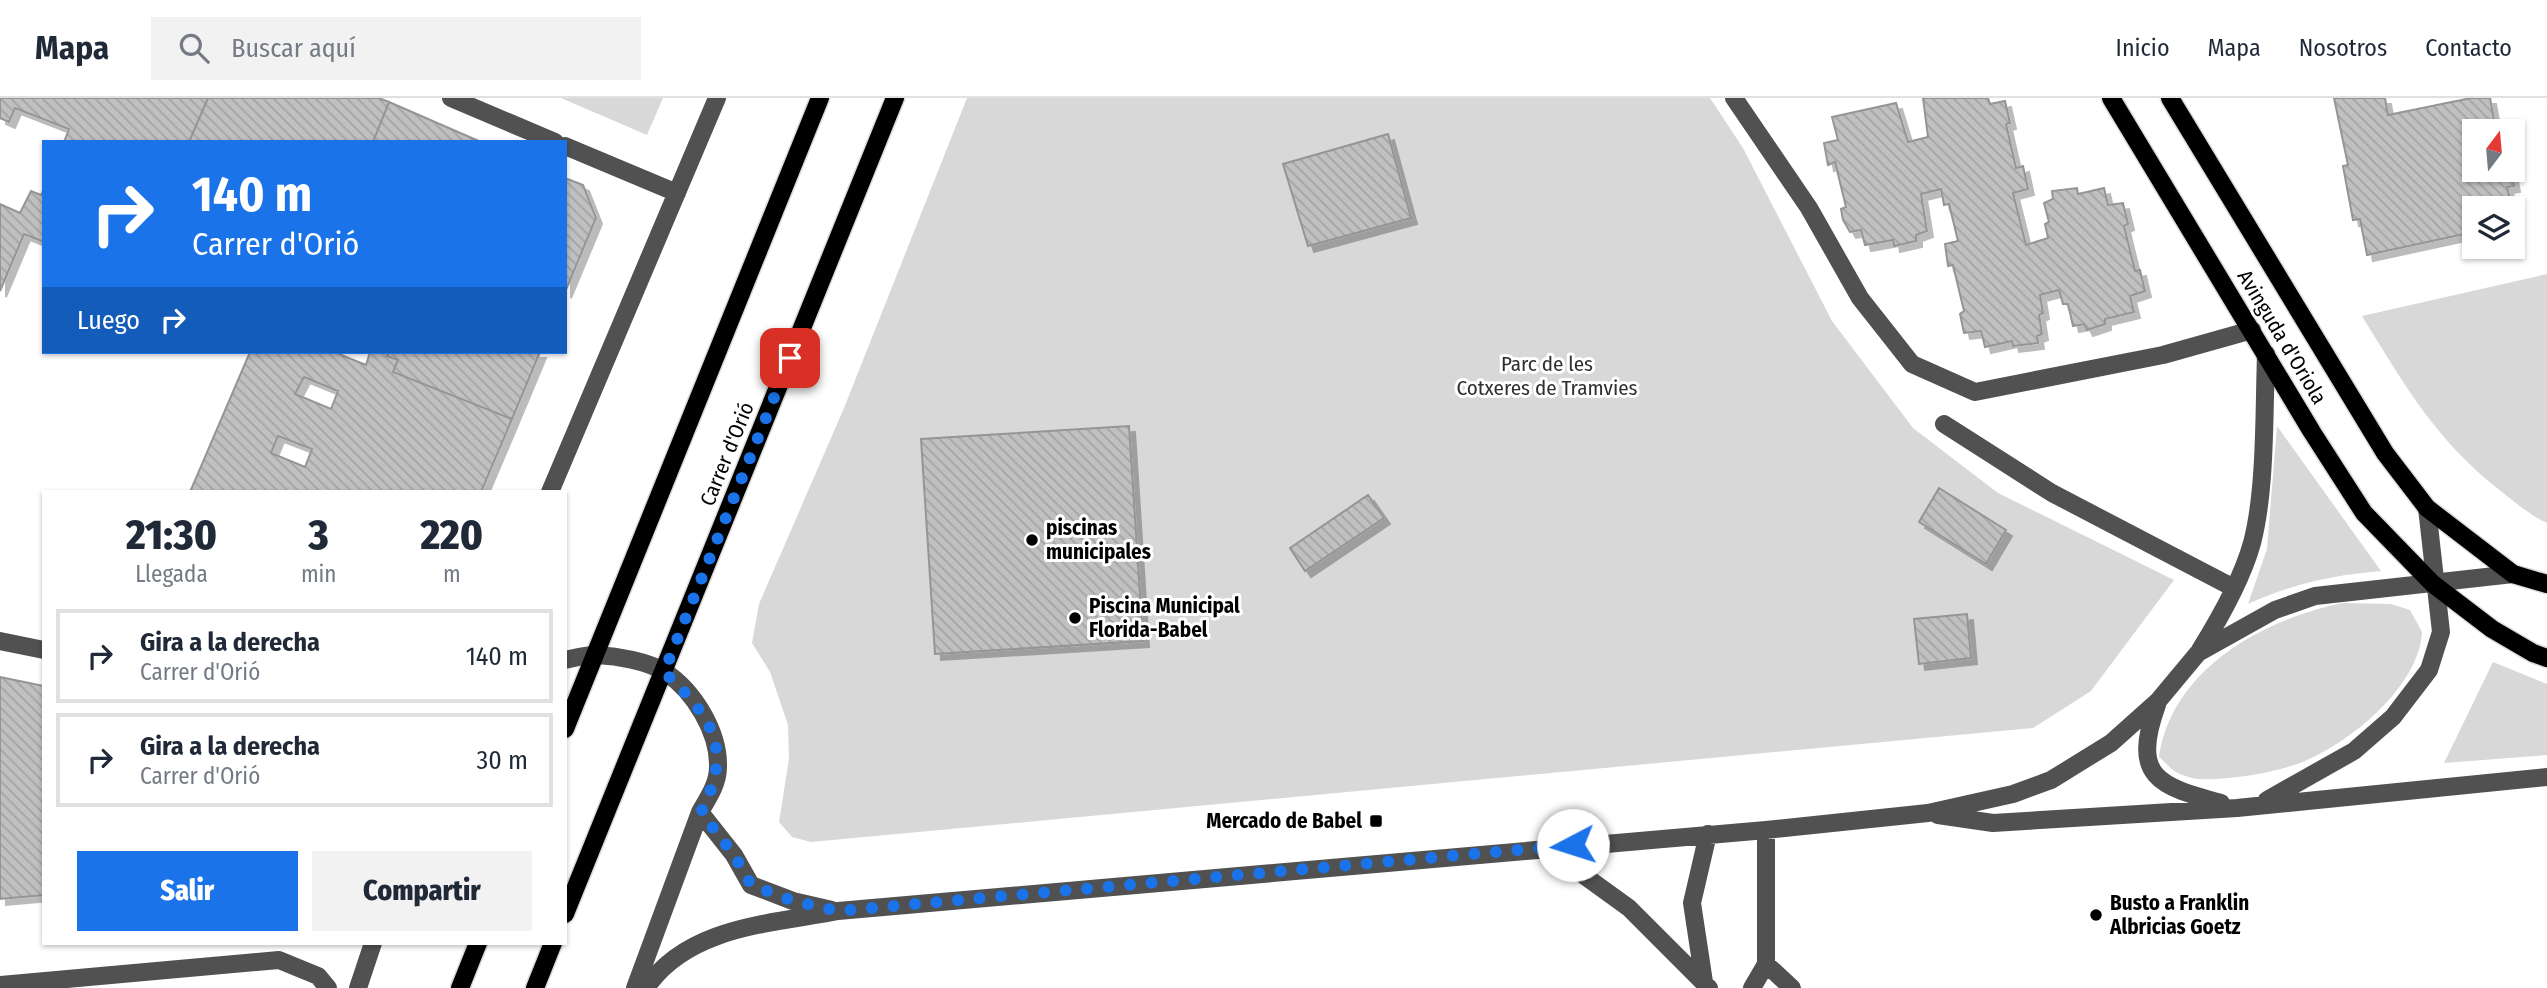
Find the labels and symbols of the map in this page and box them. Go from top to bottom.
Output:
north arrow [2462,119,2525,182]
street label: Avinguda d'Oriola [2232,265,2332,409]
pin [760,328,820,388]
park label: Parc de les Cotxeres de Tramvies [1456,351,1638,401]
street label: Carrer d'Orió [694,398,760,510]
place label: piscinas municipales [1046,515,1151,565]
marker: piscinas municipales [1024,532,1040,548]
place label: Piscina Municipal Florida-Babel [1089,593,1240,643]
marker: Piscina Municipal Florida-Babel [1067,610,1083,626]
place label: Mercado de Babel [1206,808,1362,834]
position arrow [1536,808,1610,882]
marker: Mercado de Babel [1368,813,1384,829]
place label: Busto a Franklin Albricias Goetz [2109,890,2249,940]
marker: Busto a Franklin Albricias Goetz [2088,907,2104,923]

